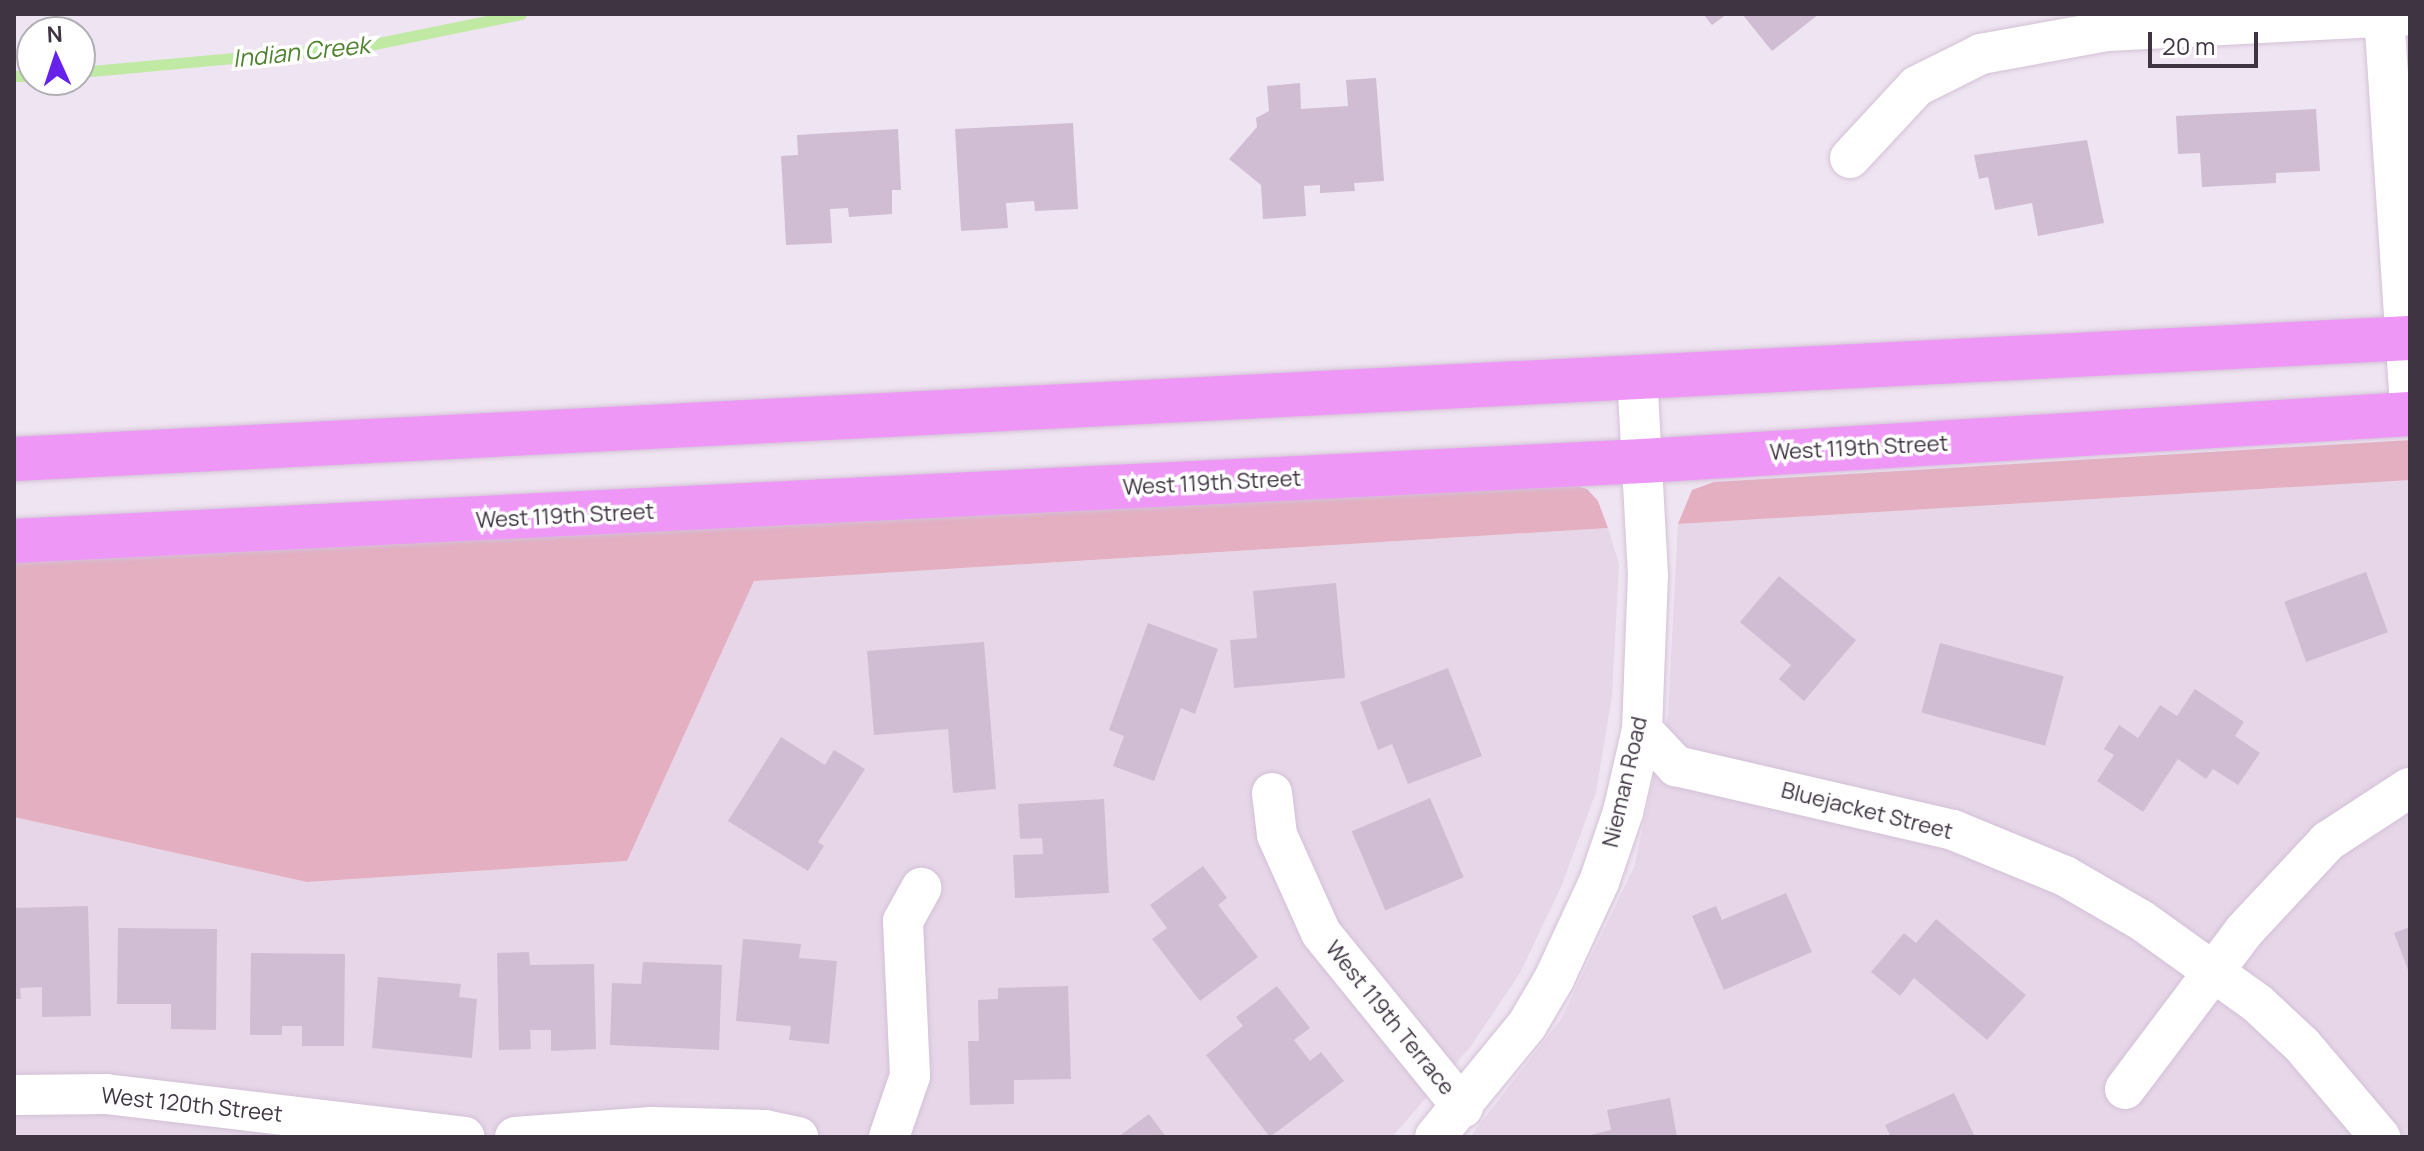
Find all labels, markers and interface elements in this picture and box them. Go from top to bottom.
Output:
north arrow [16,16,96,96]
scale bar [2152,16,2262,66]
text: N [46,19,64,49]
water label: Indian Creek [231,29,371,73]
text: 20 m [2162,29,2215,62]
street label: West 119th Street [1769,430,1949,466]
street label: West 119th Street [1122,465,1302,501]
street label: West 119th Street [475,498,655,534]
street label: Nieman Road [1597,714,1653,850]
street label: Bluejacket Street [1779,777,1955,845]
street label: West 119th Terrace [1320,936,1460,1100]
street label: West 120th Street [100,1082,284,1128]

